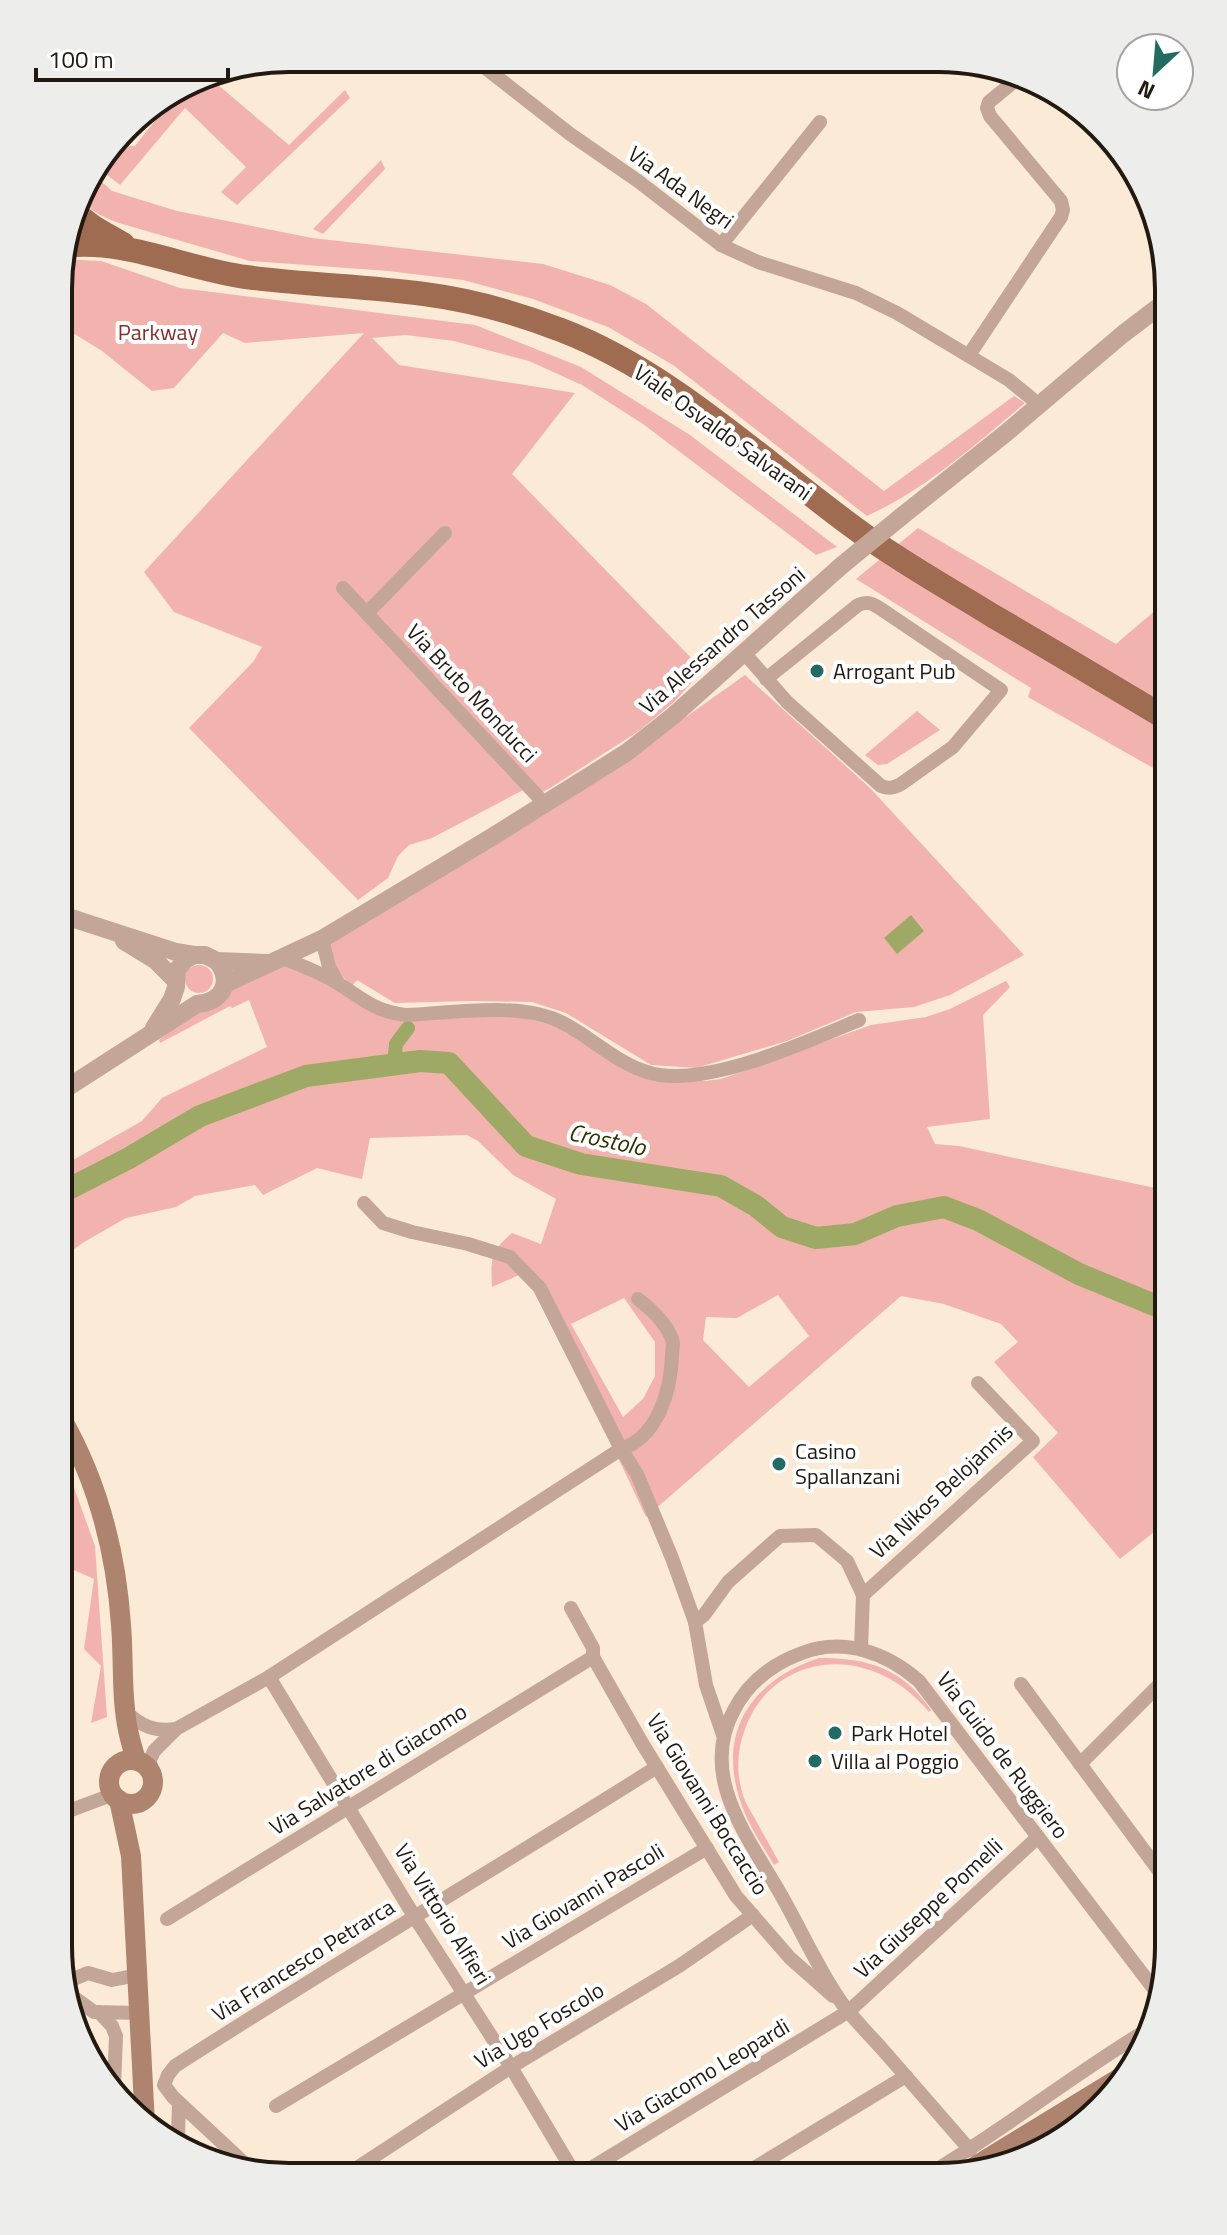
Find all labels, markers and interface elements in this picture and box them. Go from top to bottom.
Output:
scale bar [36,32,228,82]
north arrow [1115,32,1195,112]
text: 100 m [48,41,114,77]
text: N [1132,71,1161,109]
street label: Via Ada Negri [621,137,741,237]
park label: Parkway [118,315,199,349]
street label: Viale Osvaldo Salvarani [627,355,819,509]
street label: Via Alessandro Tassoni [631,558,813,722]
street label: Via Bruto Monducci [398,616,546,770]
place label: Arrogant Pub [833,654,956,688]
marker: Arrogant Pub [808,662,826,680]
water label: Crostolo [565,1113,650,1165]
street label: Via Nikos Belojannis [861,1415,1021,1567]
place label: Casino Spallanzani [795,1434,900,1493]
marker: Casino Spallanzani [770,1455,788,1473]
street label: Via Guido de Ruggiero [929,1664,1077,1846]
street label: Via Salvatore di Giacomo [263,1694,473,1844]
street label: Via Giovanni Boccaccio [638,1706,778,1902]
place label: Park Hotel [851,1716,948,1750]
marker: Park Hotel [826,1724,844,1742]
place label: Villa al Poggio [831,1744,959,1778]
marker: Villa al Poggio [806,1752,824,1770]
street label: Via Giuseppe Pomelli [846,1830,1010,1986]
street label: Via Giovanni Pascoli [496,1834,670,1958]
street label: Via Vittorio Alfieri [386,1837,500,1991]
street label: Via Francesco Petrarca [205,1890,401,2030]
street label: Via Ugo Foscolo [468,1973,610,2077]
street label: Via Giacomo Leopardi [608,2009,796,2141]

